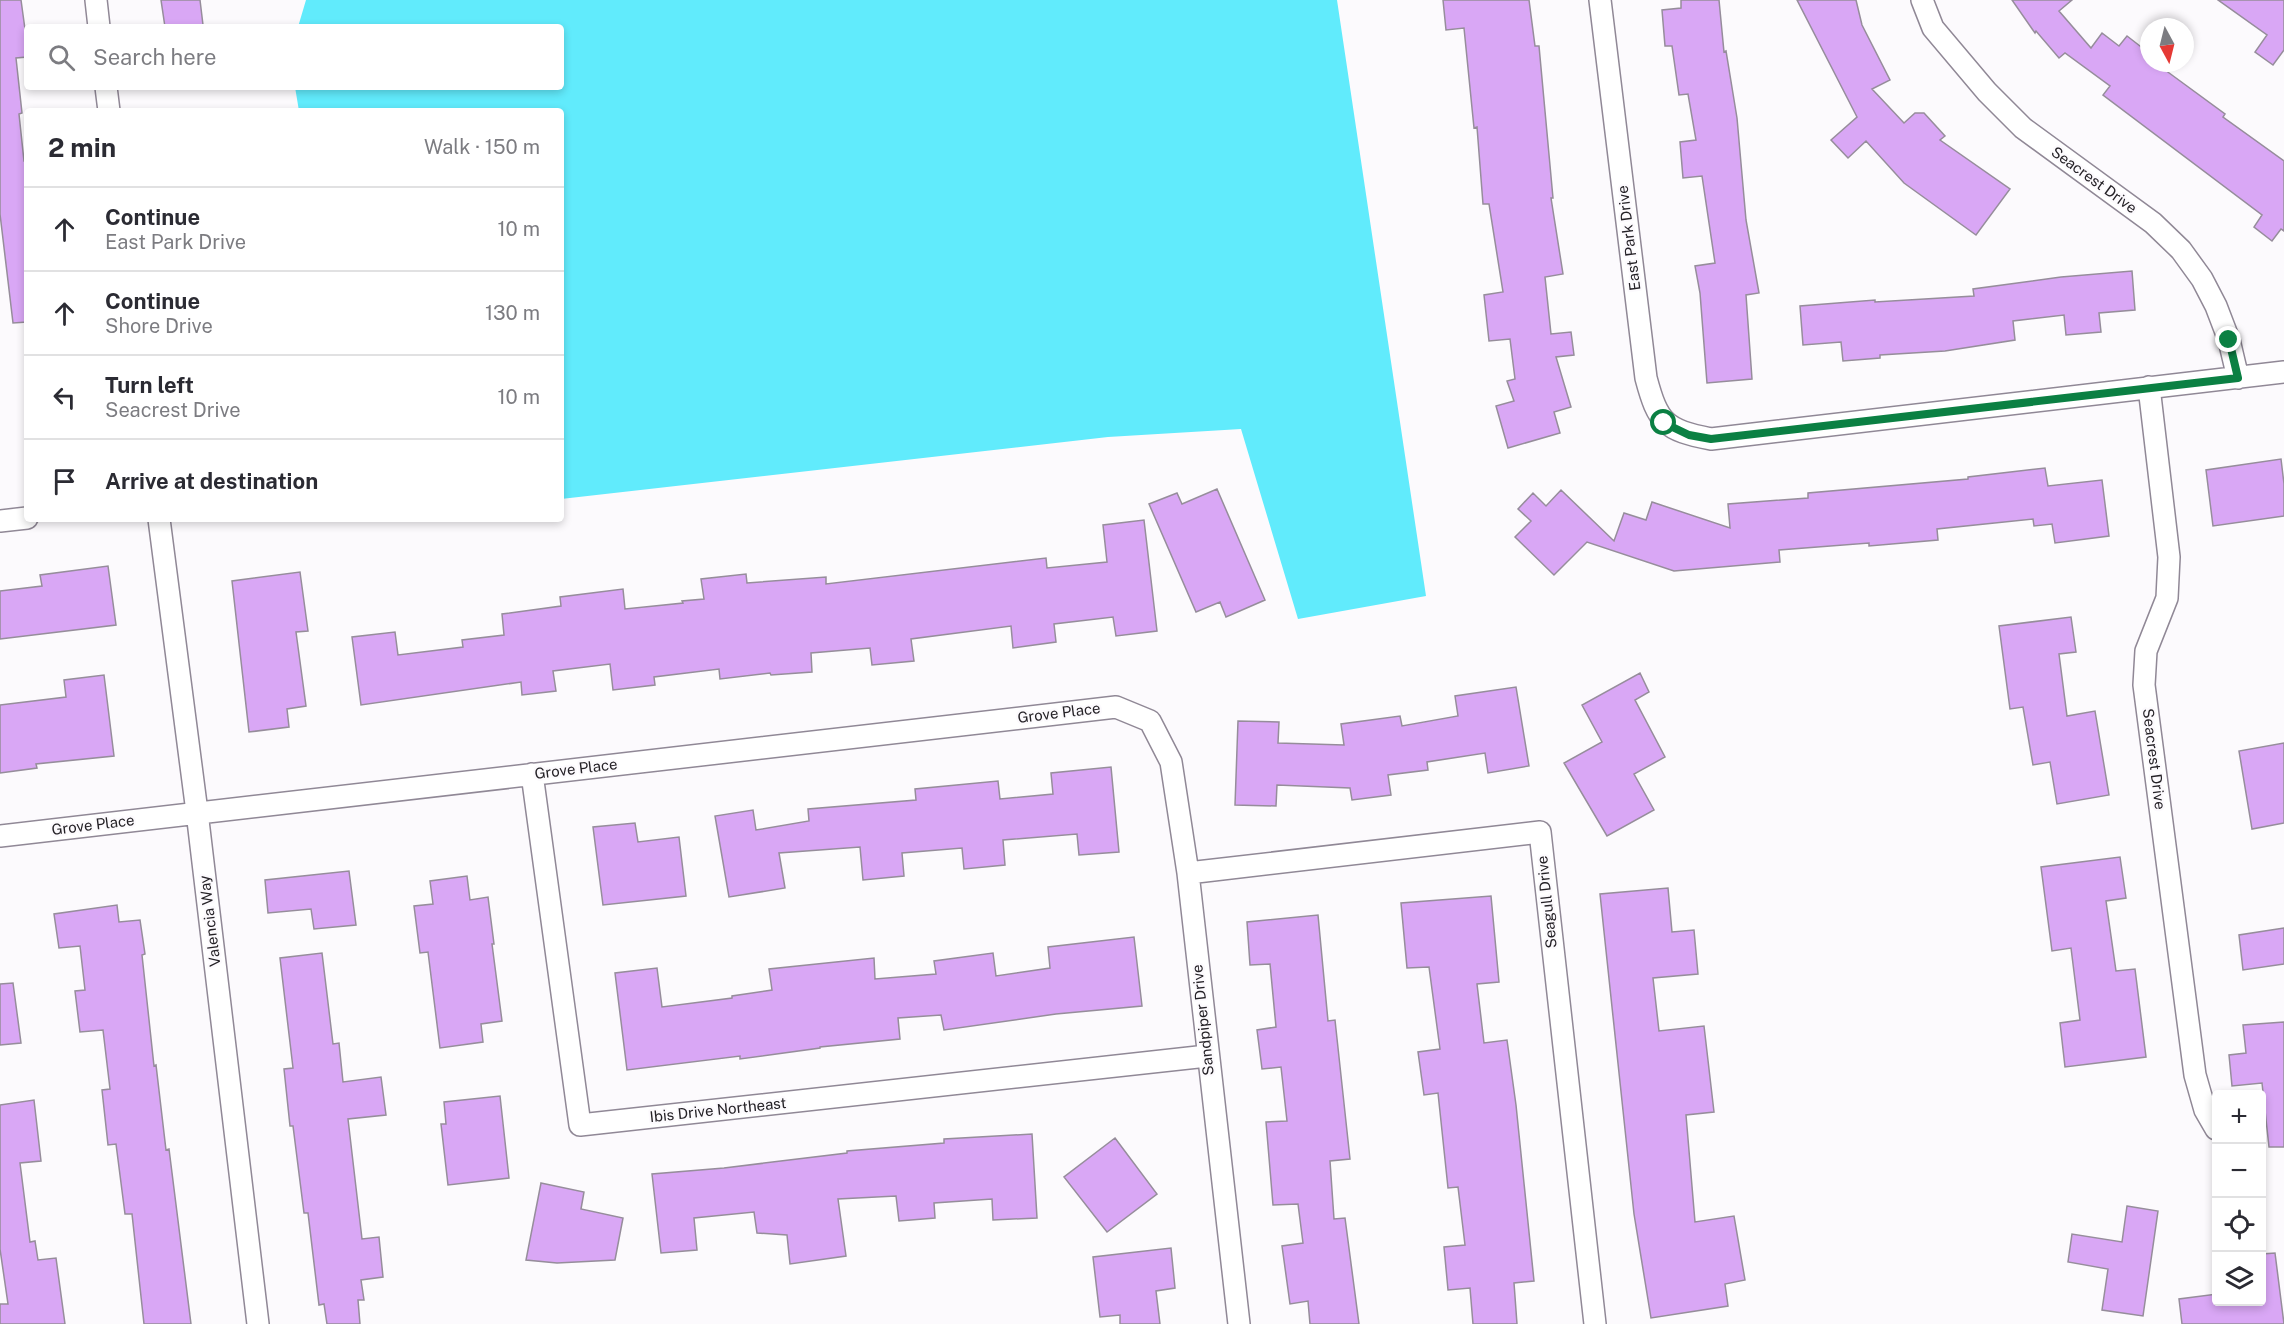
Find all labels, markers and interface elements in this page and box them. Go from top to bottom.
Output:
north arrow [2140,18,2194,72]
search box [24,24,564,90]
icon: search [45,41,78,74]
text: Search here [93,44,217,70]
text: 2 min [48,132,116,163]
text: Walk · 150 m [424,135,540,159]
street label: Seacrest Drive [2048,143,2140,216]
street label: East Park Drive [1614,184,1643,292]
text: Continue [105,204,200,230]
icon: ahead [48,213,81,246]
text: 10 m [497,217,540,241]
text: East Park Drive [105,230,246,254]
text: Continue [105,288,200,314]
icon: ahead [48,297,81,330]
text: 130 m [485,301,540,325]
text: Shore Drive [105,314,213,338]
route end [2215,326,2241,352]
text: Turn left [105,372,194,398]
icon: left [48,381,81,414]
text: 10 m [497,385,540,409]
text: Seacrest Drive [105,398,241,422]
route start [1650,409,1676,435]
icon: arrive [48,465,81,498]
text: Arrive at destination [105,468,318,494]
street label: Grove Place [1016,699,1101,726]
street label: Seacrest Drive [2140,707,2169,810]
street label: Grove Place [533,755,618,782]
street label: Grove Place [50,811,135,838]
street label: Seagull Drive [1533,855,1560,949]
street label: Valencia Way [195,874,224,968]
street label: Sandpiper Drive [1188,964,1217,1076]
map controls [2212,1090,2266,1306]
button: + [2212,1090,2266,1144]
street label: Ibis Drive Northeast [649,1094,787,1125]
button: − [2212,1144,2266,1198]
button: locate [2212,1198,2266,1252]
button: layers [2212,1252,2266,1306]

